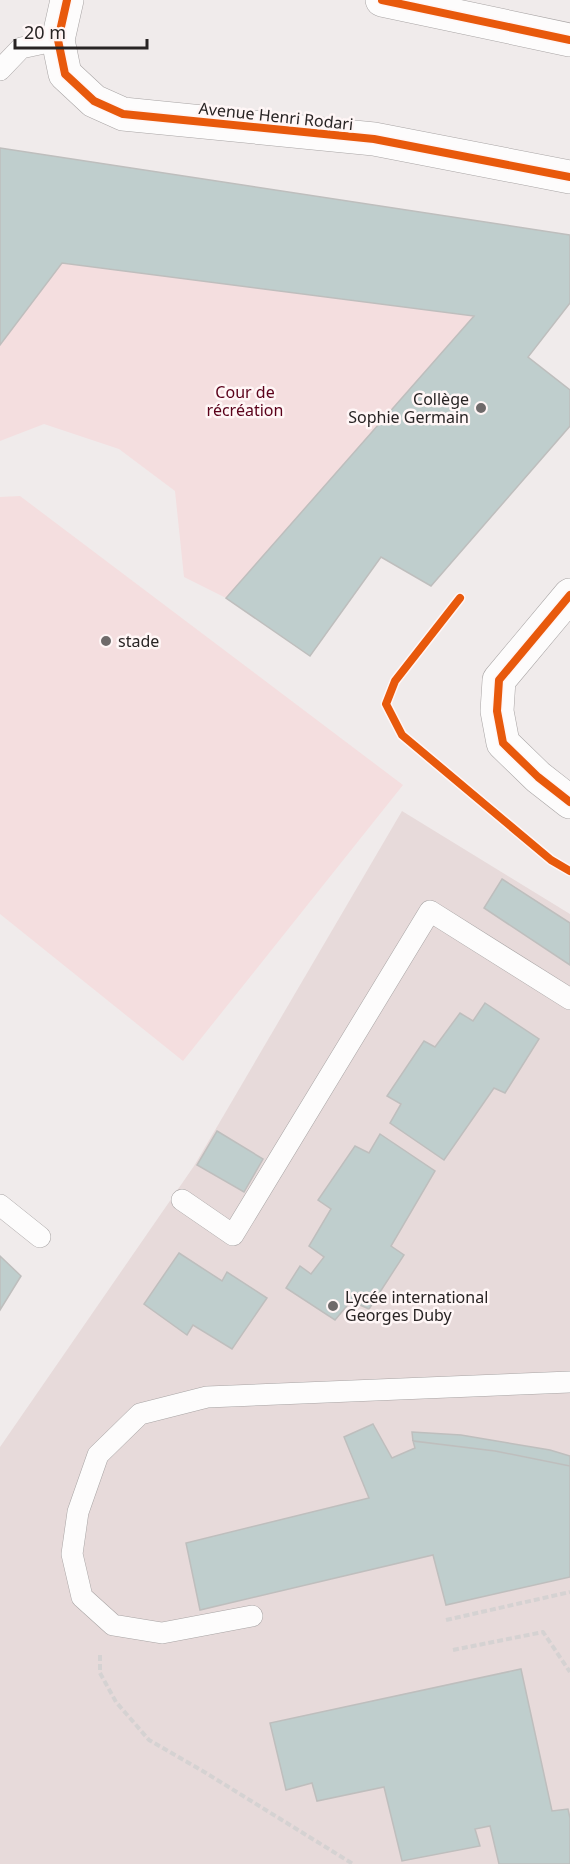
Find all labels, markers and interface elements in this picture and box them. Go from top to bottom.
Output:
scale bar [15,12,147,50]
text: 20 m [24,20,66,44]
street label: Avenue Henri Rodari [198,97,354,135]
park label: Cour de récréation [207,381,283,421]
place label: Collège Sophie Germain [348,388,469,428]
marker: Collège Sophie Germain [474,401,488,415]
place label: stade [118,630,159,652]
marker: stade [99,634,113,648]
place label: Lycée international Georges Duby [345,1286,488,1326]
marker: Lycée international Georges Duby [326,1299,340,1313]

